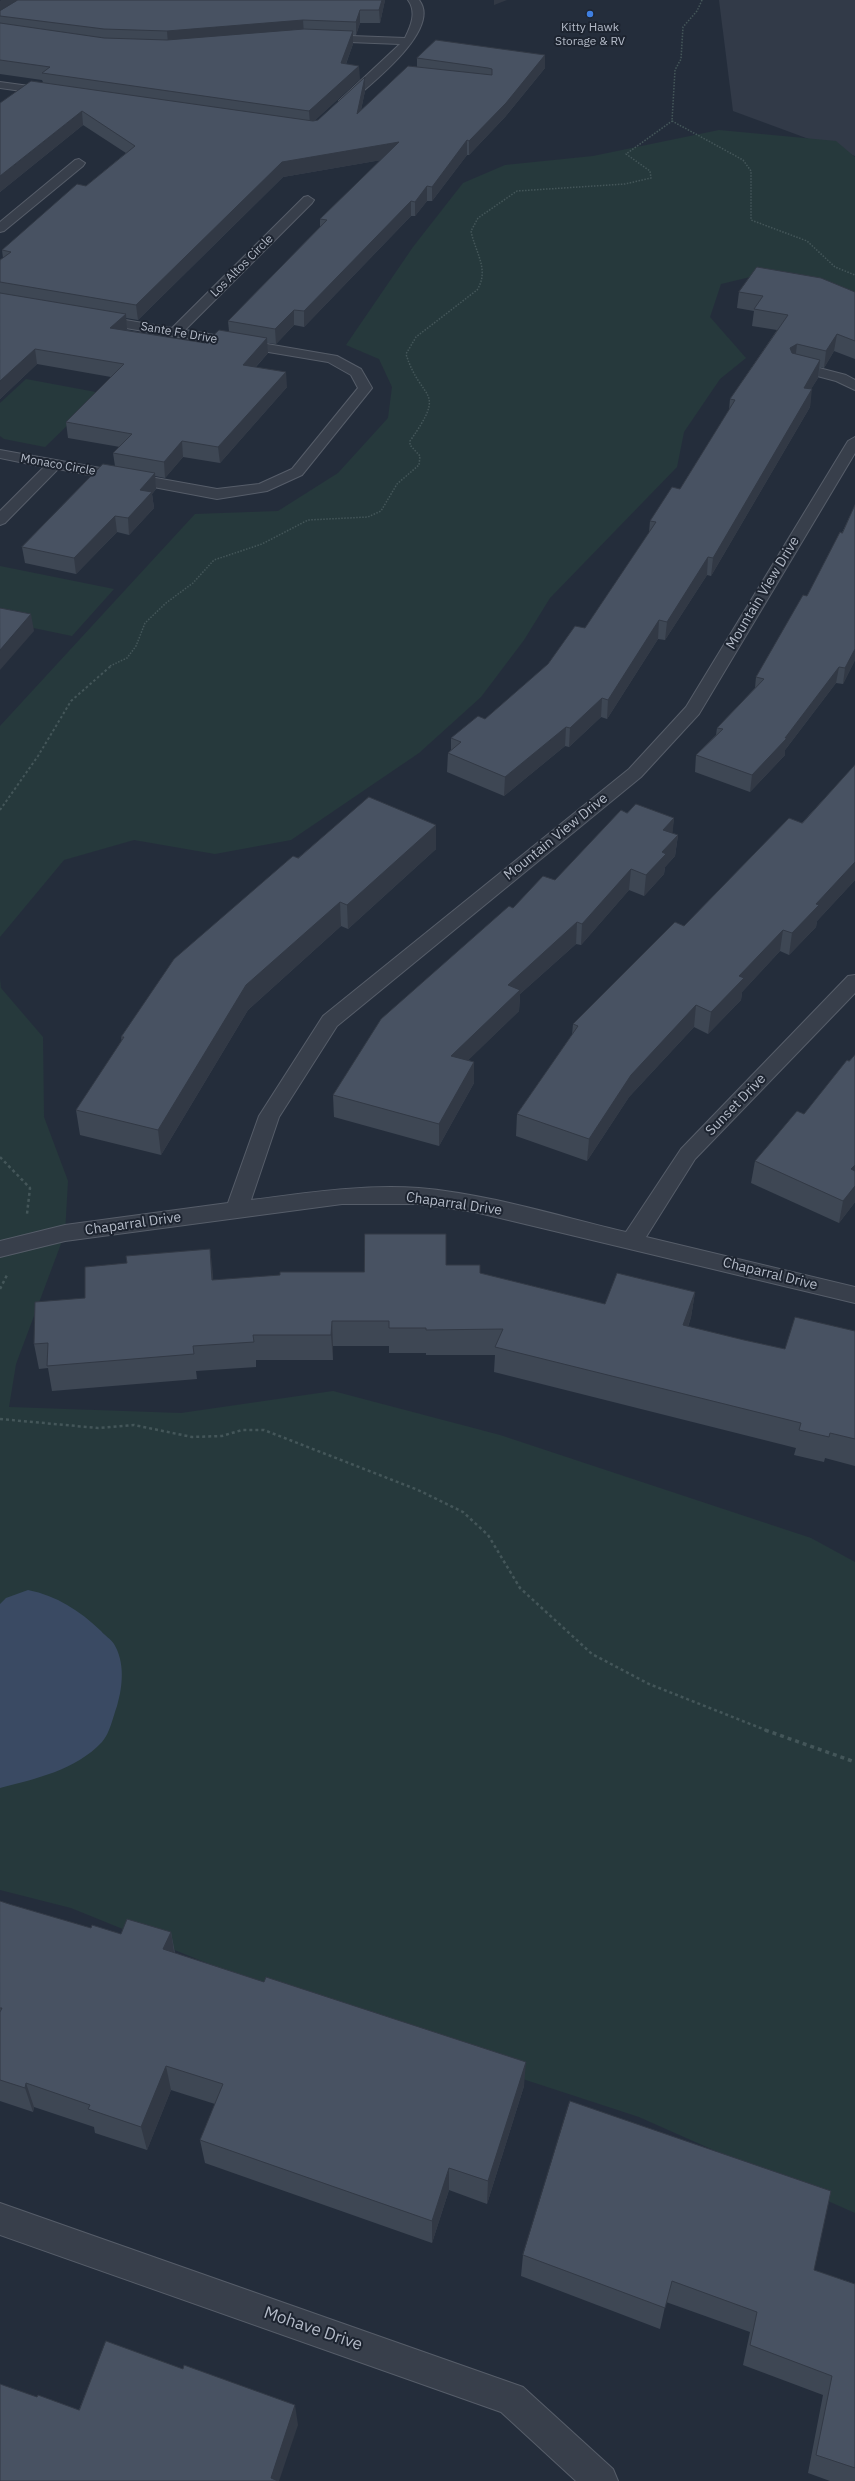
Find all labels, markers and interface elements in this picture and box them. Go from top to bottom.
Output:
marker: Kitty Hawk Storage & RV [585,9,595,19]
place label: Kitty Hawk Storage & RV [555,21,625,49]
street label: Los Altos Circle [208,232,276,300]
street label: Sante Fe Drive [140,319,218,347]
street label: Monaco Circle [19,451,97,479]
street label: Mountain View Drive [723,534,803,652]
street label: Mountain View Drive [501,790,611,884]
street label: Sunset Drive [702,1071,770,1139]
street label: Chaparral Drive [405,1189,503,1219]
street label: Chaparral Drive [84,1209,182,1239]
street label: Chaparral Drive [721,1254,819,1294]
street label: Mohave Drive [261,2303,365,2355]

